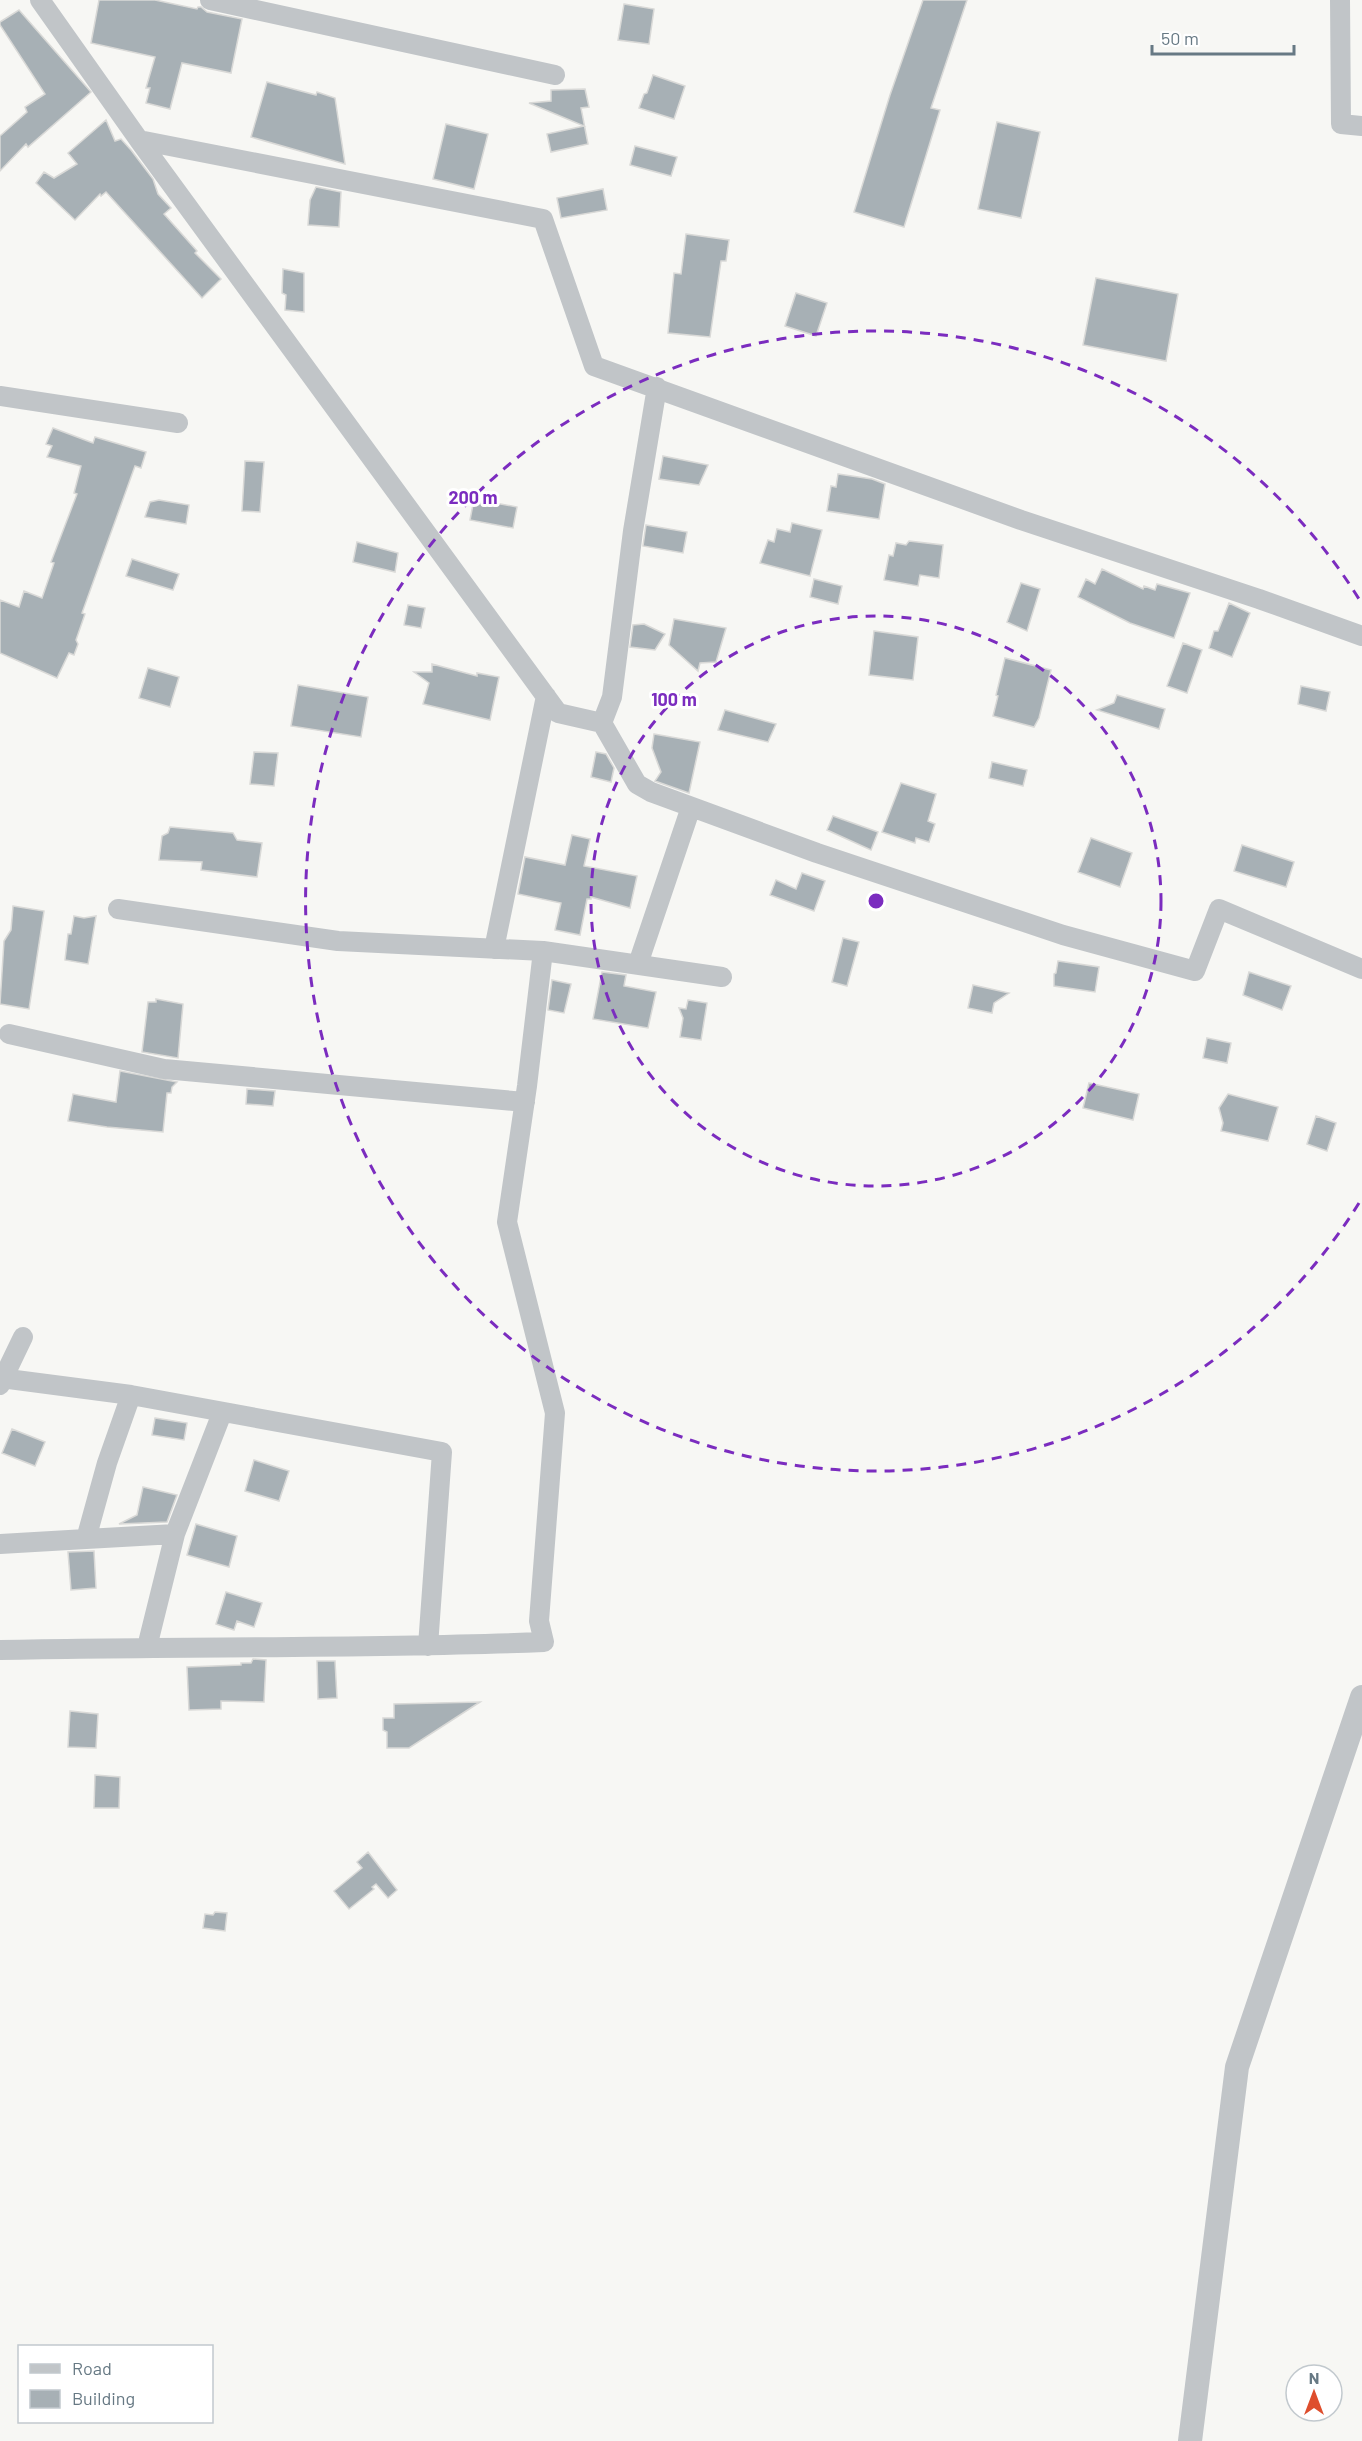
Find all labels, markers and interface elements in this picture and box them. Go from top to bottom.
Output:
scale bar [1152,18,1294,56]
text: 50 m [1161,27,1199,49]
text: 200 m [448,486,498,508]
text: 100 m [651,688,697,710]
centre of rings [866,891,886,911]
legend [18,2345,213,2423]
text: Road [72,2357,112,2379]
north arrow [1284,2363,1344,2423]
text: N [1309,2368,1319,2387]
text: Building [72,2387,135,2409]

